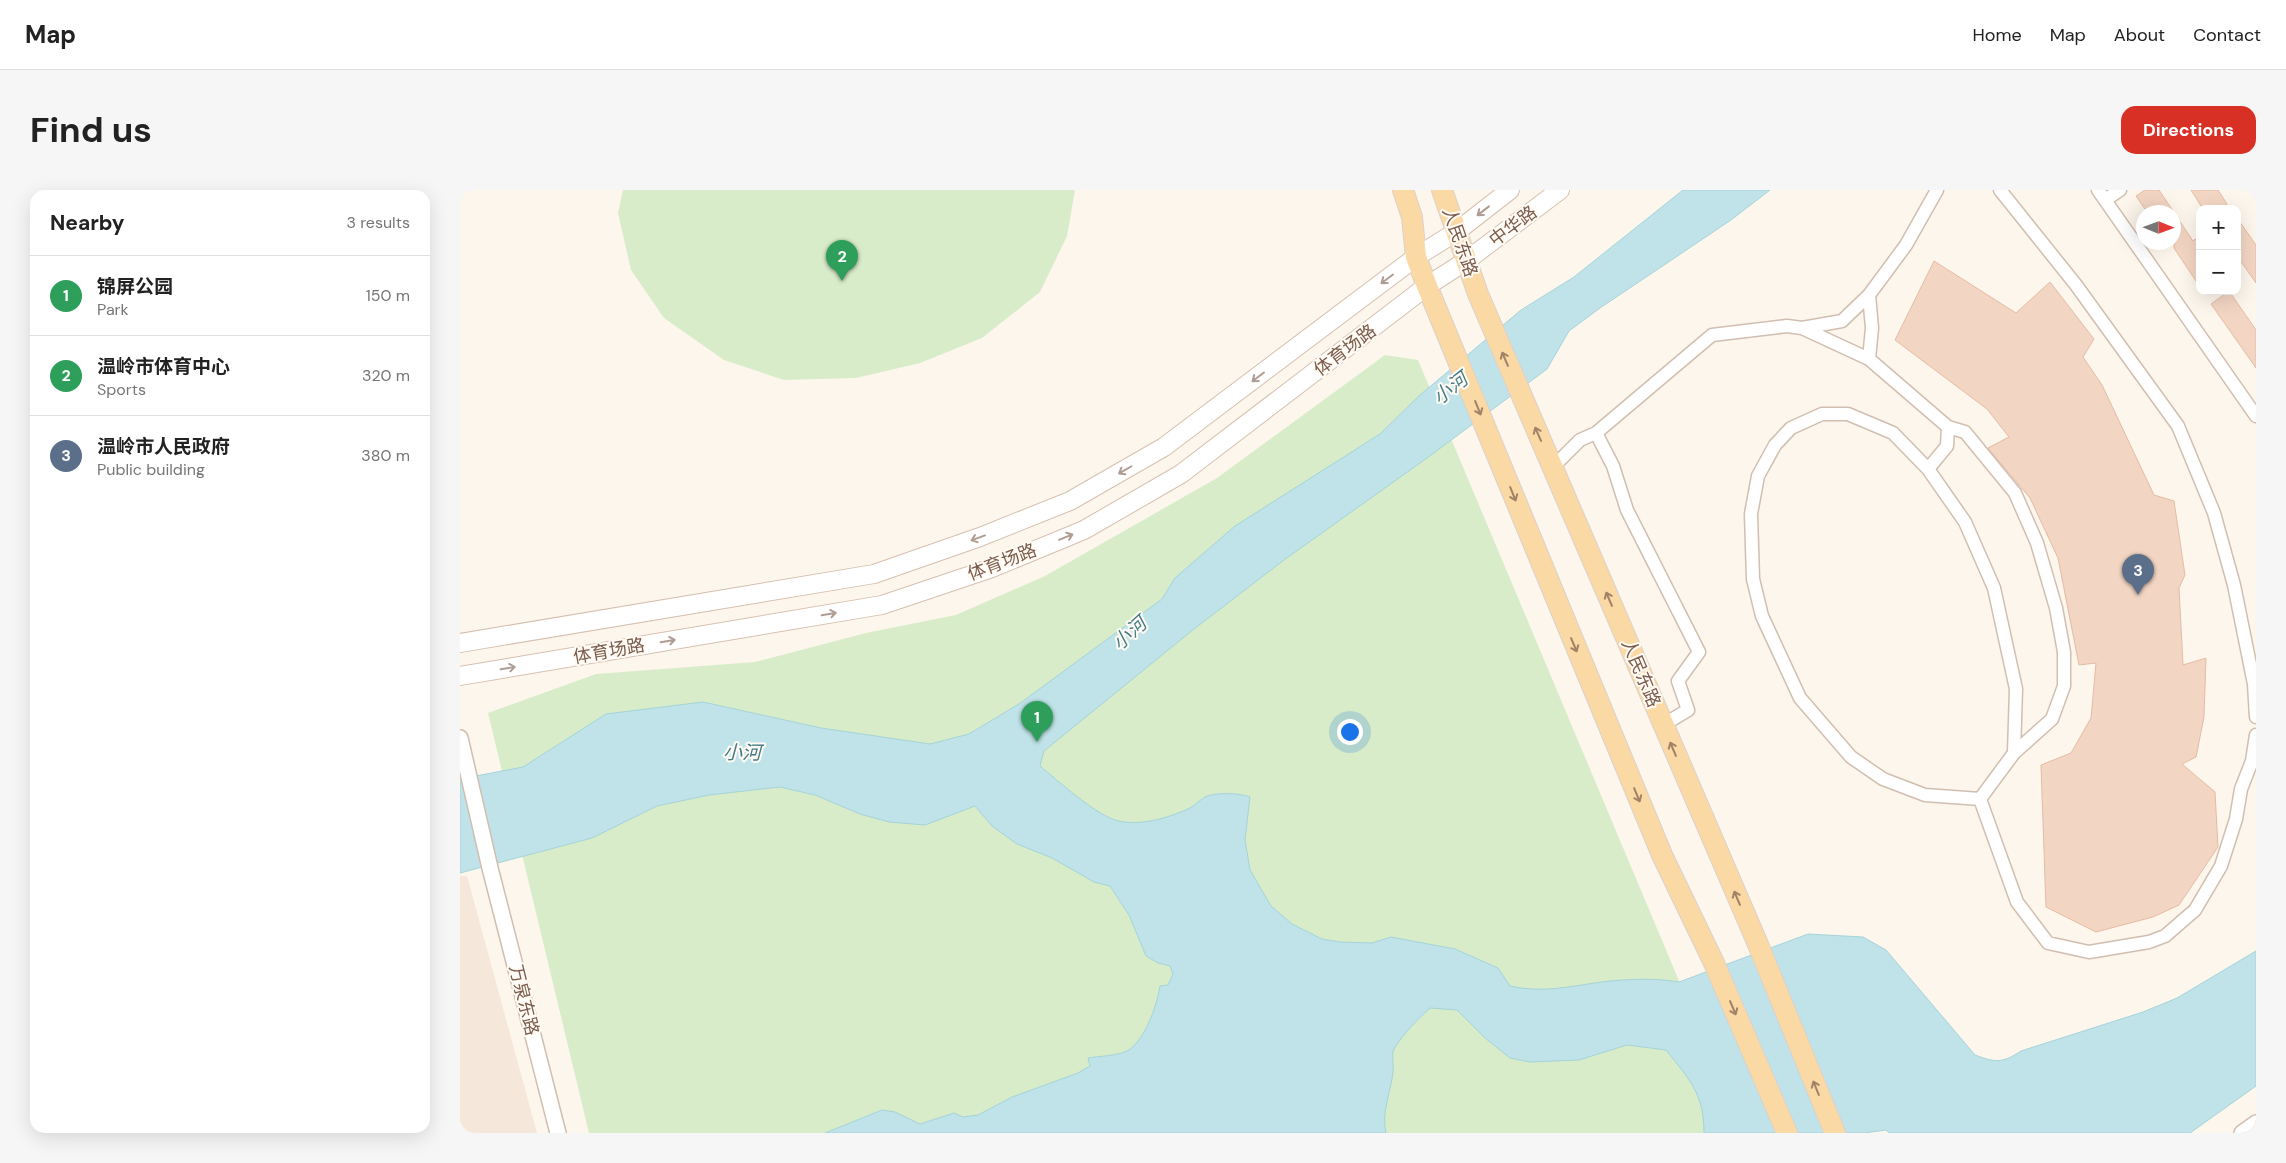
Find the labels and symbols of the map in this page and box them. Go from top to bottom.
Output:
street label: 中华路 [1484,200,1542,252]
street label: 人民东路 [1437,204,1483,280]
one-way arrow [1477,205,1490,216]
north arrow [2136,205,2181,250]
pin: 2 [826,240,858,281]
one-way arrow [1381,273,1394,284]
street label: 体育场路 [1309,319,1381,381]
one-way arrow [1500,351,1509,366]
water label: 小河 [1428,364,1476,410]
one-way arrow [1252,371,1265,382]
one-way arrow [1474,400,1484,415]
one-way arrow [1533,427,1542,442]
one-way arrow [1118,465,1132,475]
one-way arrow [1509,486,1518,501]
one-way arrow [1058,532,1073,542]
one-way arrow [970,534,986,543]
street label: 体育场路 [964,538,1040,586]
pin: 3 [2122,554,2154,595]
one-way arrow [1604,592,1614,607]
one-way arrow [820,609,836,619]
water label: 小河 [1107,609,1155,655]
street label: 体育场路 [571,633,647,669]
street label: 人民东路 [1616,635,1666,711]
one-way arrow [660,636,676,646]
one-way arrow [1570,637,1579,652]
one-way arrow [500,662,516,672]
pin: 1 [1021,701,1053,742]
your location [1337,719,1363,745]
water label: 小河 [723,740,765,765]
one-way arrow [1668,741,1677,756]
one-way arrow [1632,787,1642,802]
one-way arrow [1732,891,1742,906]
street label: 万泉东路 [504,962,544,1038]
one-way arrow [1729,1000,1739,1015]
one-way arrow [1811,1081,1821,1096]

